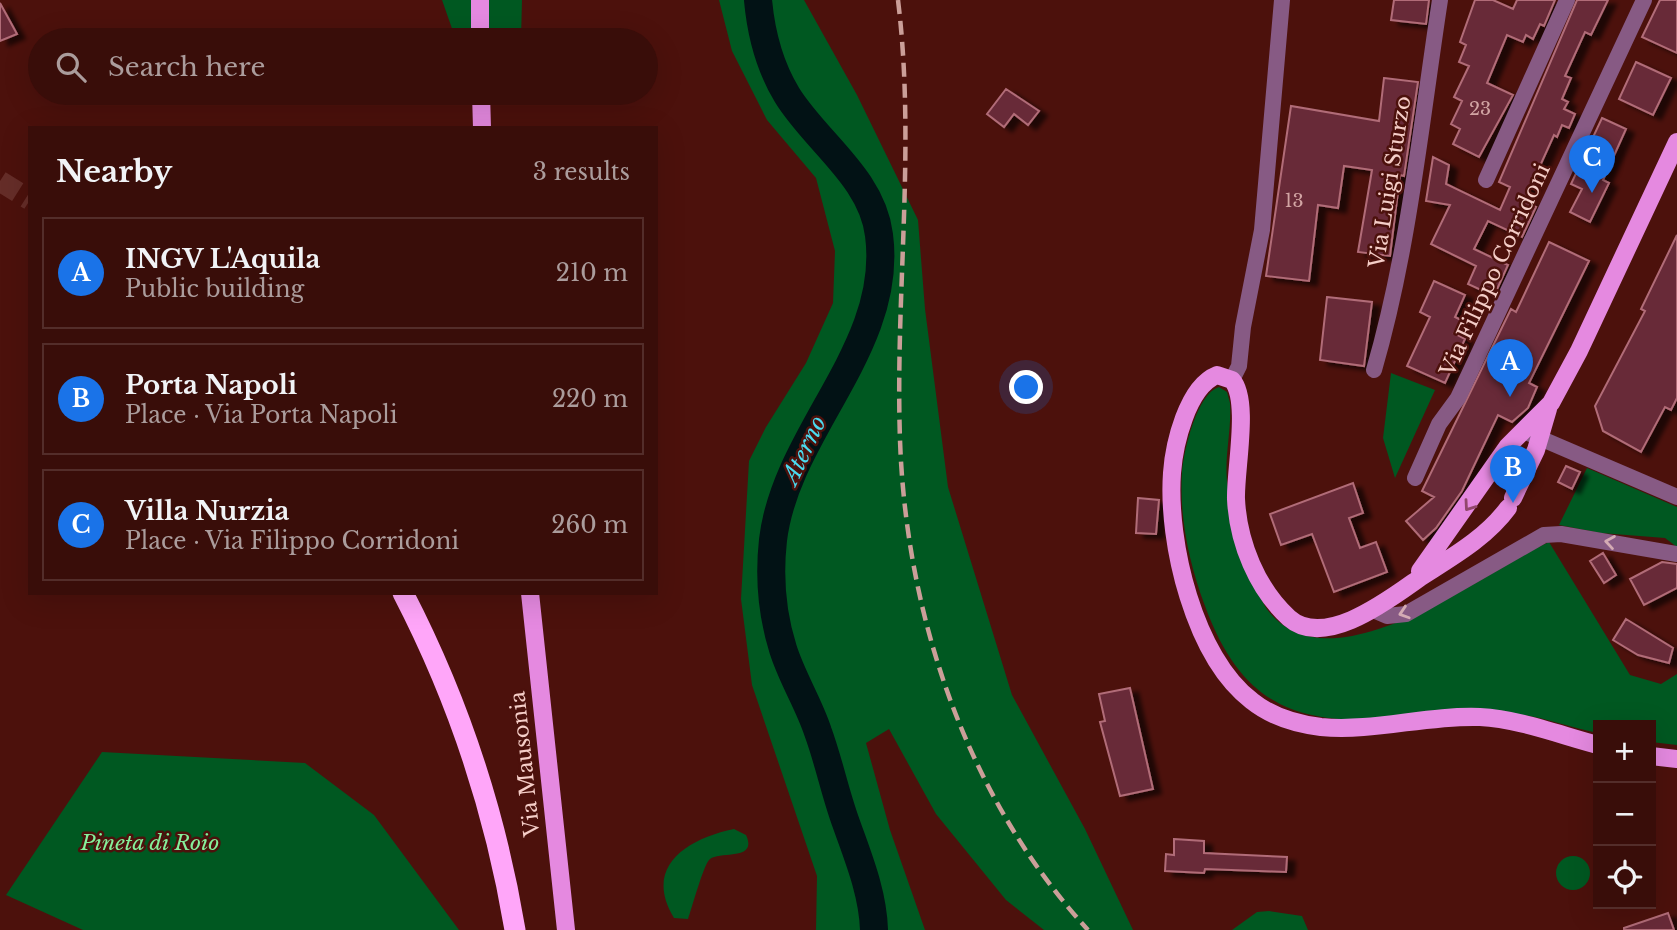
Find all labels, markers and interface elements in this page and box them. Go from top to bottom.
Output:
search box [28,28,658,105]
icon: search [52,48,90,86]
text: Search here [108,51,265,83]
street label: Via Luigi Sturzo [1363,94,1416,271]
house number: 23 [1469,98,1491,120]
pin: C [1569,135,1615,193]
text: Nearby [56,153,172,190]
text: 3 results [533,158,630,186]
street label: Via Filippo Corridoni [1434,160,1556,381]
house number: 13 [1284,190,1304,212]
text: INGV L'Aquila [125,243,320,275]
text: A [72,259,90,287]
text: 210 m [556,259,628,287]
text: Public building [125,275,304,303]
pin: A [1487,339,1533,397]
text: Porta Napoli [125,369,297,401]
your location [1009,370,1043,404]
text: B [72,385,90,413]
text: 220 m [552,385,628,413]
text: Place · Via Porta Napoli [125,401,398,429]
water label: Aterno [775,411,832,491]
pin: B [1490,445,1536,503]
text: Villa Nurzia [125,495,289,527]
one-way arrow [1465,498,1477,511]
text: C [72,511,90,539]
text: 260 m [551,511,628,539]
text: Place · Via Filippo Corridoni [125,527,459,555]
one-way arrow [1604,535,1616,550]
one-way arrow [1398,605,1410,619]
street label: Via Mausonia [504,690,546,839]
map controls [1593,720,1656,909]
button: + [1593,720,1656,783]
button: − [1593,783,1656,846]
park label: Pineta di Roio [80,830,219,856]
button: locate [1593,846,1656,909]

